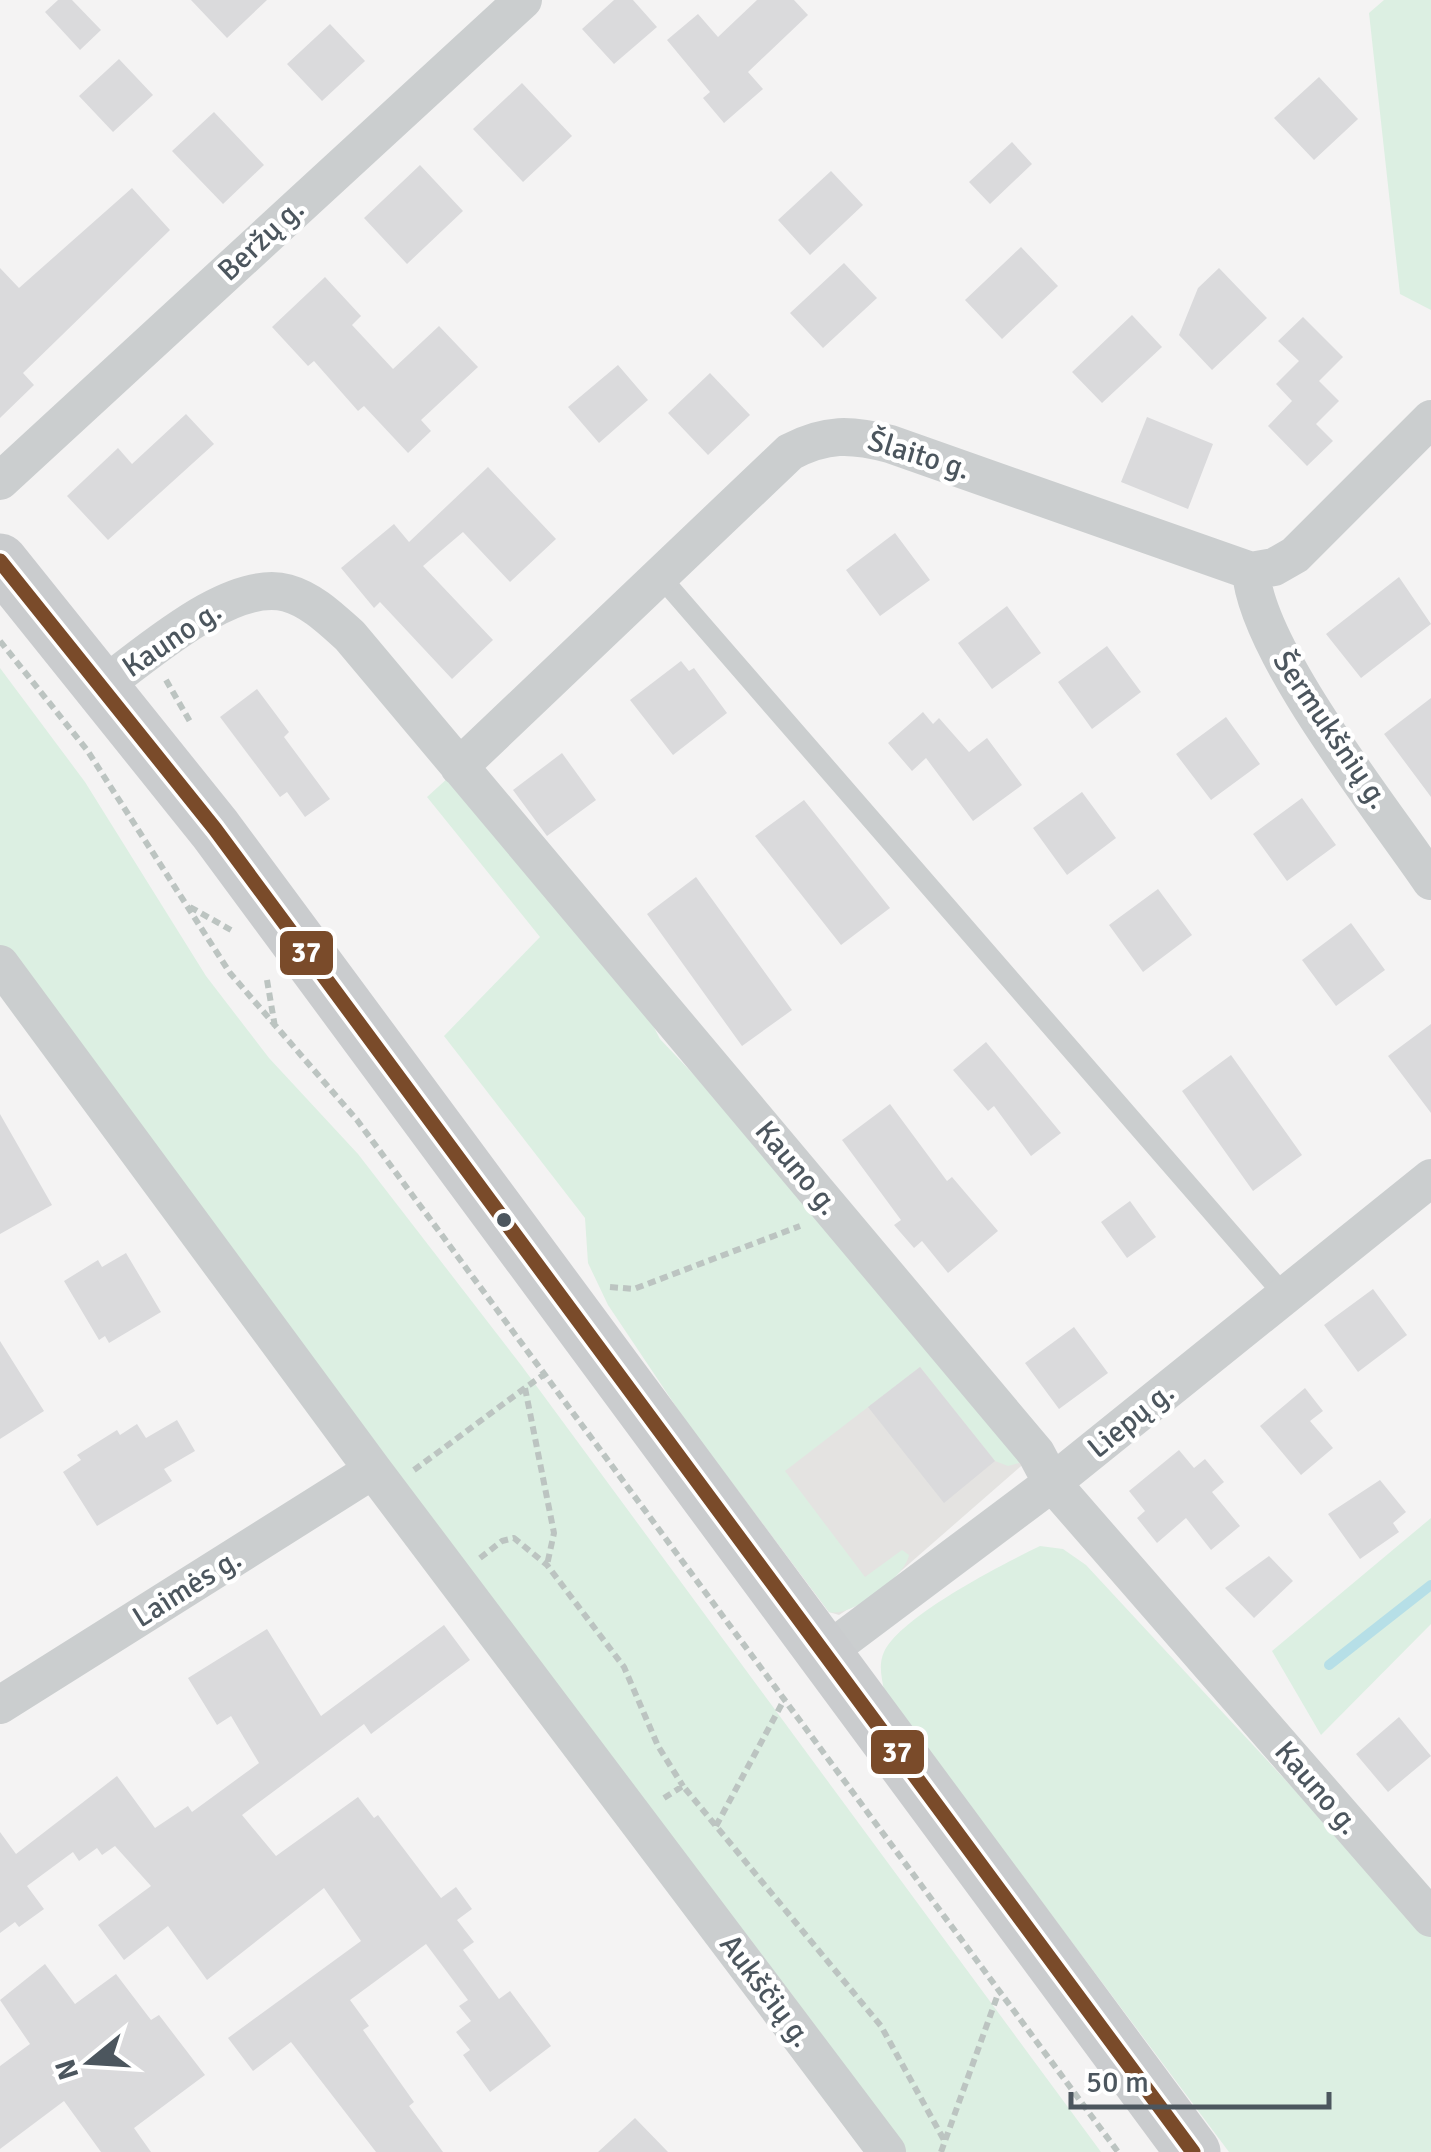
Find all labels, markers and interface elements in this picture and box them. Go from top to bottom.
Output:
street label: Beržų g. [210,191,312,289]
street label: Šlaito g. [863,422,975,488]
street label: Kauno g. [115,592,229,686]
street label: Šermukšnių g. [1265,644,1397,816]
line badge: 37 [278,929,335,977]
text: 37 [291,936,321,970]
street label: Kauno g. [747,1113,847,1223]
unlabelled marker [494,1210,514,1230]
street label: Liepų g. [1080,1374,1182,1466]
street label: Laimės g. [126,1540,248,1636]
line badge: 37 [869,1728,926,1776]
street label: Kauno g. [1266,1734,1368,1842]
text: 37 [882,1736,912,1770]
street label: Aukščių g. [712,1927,820,2055]
north arrow [40,2012,140,2112]
scale bar [1071,2047,1328,2109]
text: N [48,2055,86,2084]
text: 50 m [1086,2064,1149,2101]

